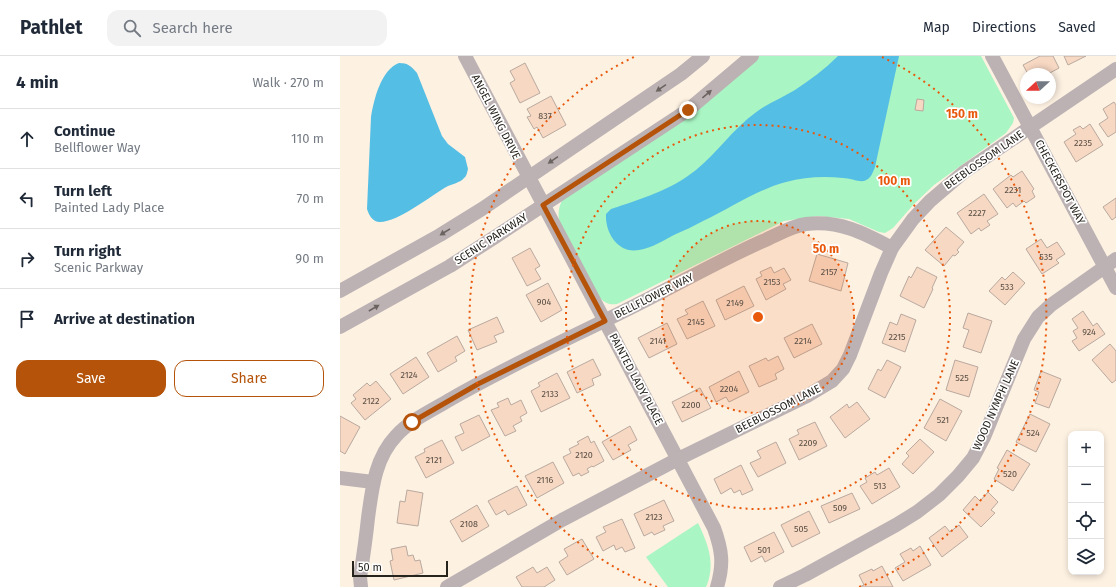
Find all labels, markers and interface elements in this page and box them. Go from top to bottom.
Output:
search box [107,10,387,46]
text: Pathlet [20,16,83,39]
icon: search [121,17,143,39]
text: Search here [153,19,233,37]
text: Map [923,19,950,36]
text: Directions [972,19,1036,36]
text: Saved [1058,19,1096,36]
north arrow [1020,68,1056,104]
text: 4 min [16,72,59,93]
street label: ANGEL WING DRIVE [469,72,523,162]
text: Walk · 270 m [252,75,324,90]
one-way arrow [655,84,666,92]
one-way arrow [701,90,712,99]
route end [679,101,697,119]
text: 150 m [946,107,978,121]
house number: 837 [538,111,552,121]
text: Continue [54,122,115,140]
icon: ahead [16,128,38,150]
street label: BEEBLOSSOM LANE [942,128,1026,192]
text: 110 m [291,131,324,146]
street label: CHECKERSPOT WAY [1032,138,1088,226]
house number: 2235 [1074,138,1092,148]
text: Bellflower Way [54,140,140,155]
one-way arrow [548,156,558,164]
text: 100 m [878,174,910,188]
text: Turn left [54,182,112,200]
house number: 2231 [1004,185,1022,195]
icon: left [16,188,38,210]
text: 70 m [297,191,324,206]
text: Painted Lady Place [54,200,164,215]
house number: 2227 [968,208,986,218]
street label: SCENIC PARKWAY [452,211,530,267]
one-way arrow [439,229,451,236]
text: Turn right [54,242,121,260]
text: 50 m [813,242,839,256]
icon: right [16,248,38,270]
text: 90 m [295,251,324,266]
house number: 535 [1039,252,1053,262]
text: Scenic Parkway [54,260,143,275]
house number: 2157 [821,267,837,277]
street label: BELLFLOWER WAY [612,270,696,322]
house number: 2153 [763,277,781,287]
house number: 533 [1000,282,1014,292]
house number: 904 [537,297,551,307]
house number: 2149 [726,298,744,308]
one-way arrow [368,304,380,311]
icon: arrive [16,308,38,330]
text: Arrive at destination [54,310,195,328]
centre of rings [751,310,765,324]
house number: 2145 [687,317,705,327]
house number: 924 [1082,327,1096,337]
street label: PAINTED LADY PLACE [606,331,666,427]
house number: 2215 [888,332,906,342]
house number: 2141 [650,336,666,346]
house number: 2214 [794,336,812,346]
street label: WOOD NYMPH LANE [970,357,1022,453]
button: Save [16,360,166,397]
button: Share [174,360,324,397]
house number: 2124 [400,370,418,380]
house number: 525 [955,373,969,383]
street label: BEEBLOSSOM LANE [733,382,823,436]
house number: 2204 [720,384,739,394]
house number: 2133 [541,389,559,399]
house number: 2122 [362,396,380,406]
house number: 2200 [682,400,700,410]
route start [403,413,421,431]
house number: 521 [937,415,949,425]
house number: 524 [1026,428,1040,438]
map controls [1068,431,1104,575]
button: + [1068,431,1104,467]
house number: 2209 [799,438,818,448]
house number: 2120 [575,450,593,460]
house number: 2121 [426,455,442,465]
button: − [1068,467,1104,503]
house number: 520 [1003,469,1017,479]
house number: 2116 [537,475,554,485]
house number: 513 [874,481,886,491]
house number: 509 [833,503,847,513]
button: locate [1068,503,1104,539]
house number: 2123 [645,512,663,522]
house number: 2108 [460,519,478,529]
house number: 505 [794,524,809,534]
button: layers [1068,539,1104,575]
house number: 501 [757,545,771,555]
scale bar [352,559,448,578]
text: 50 m [358,561,382,574]

